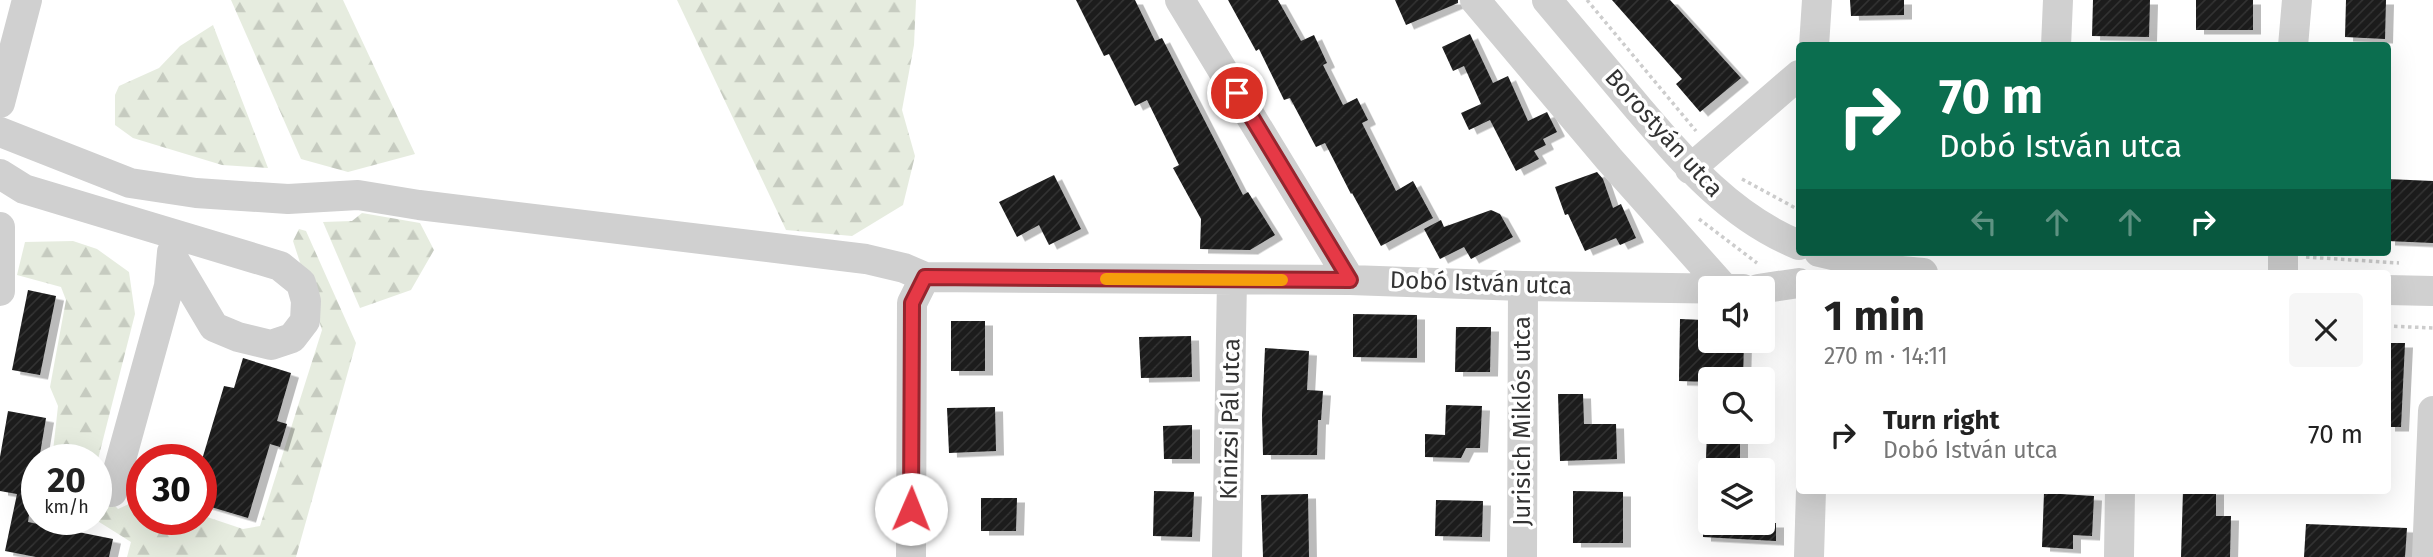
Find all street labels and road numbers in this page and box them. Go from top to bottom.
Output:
street label: Borostyán utca [1599,63,1729,203]
street label: Dobó István utca [1389,266,1573,300]
street label: Jurisich Miklós utca [1508,316,1536,526]
street label: Kinizsi Pál utca [1215,338,1245,500]

